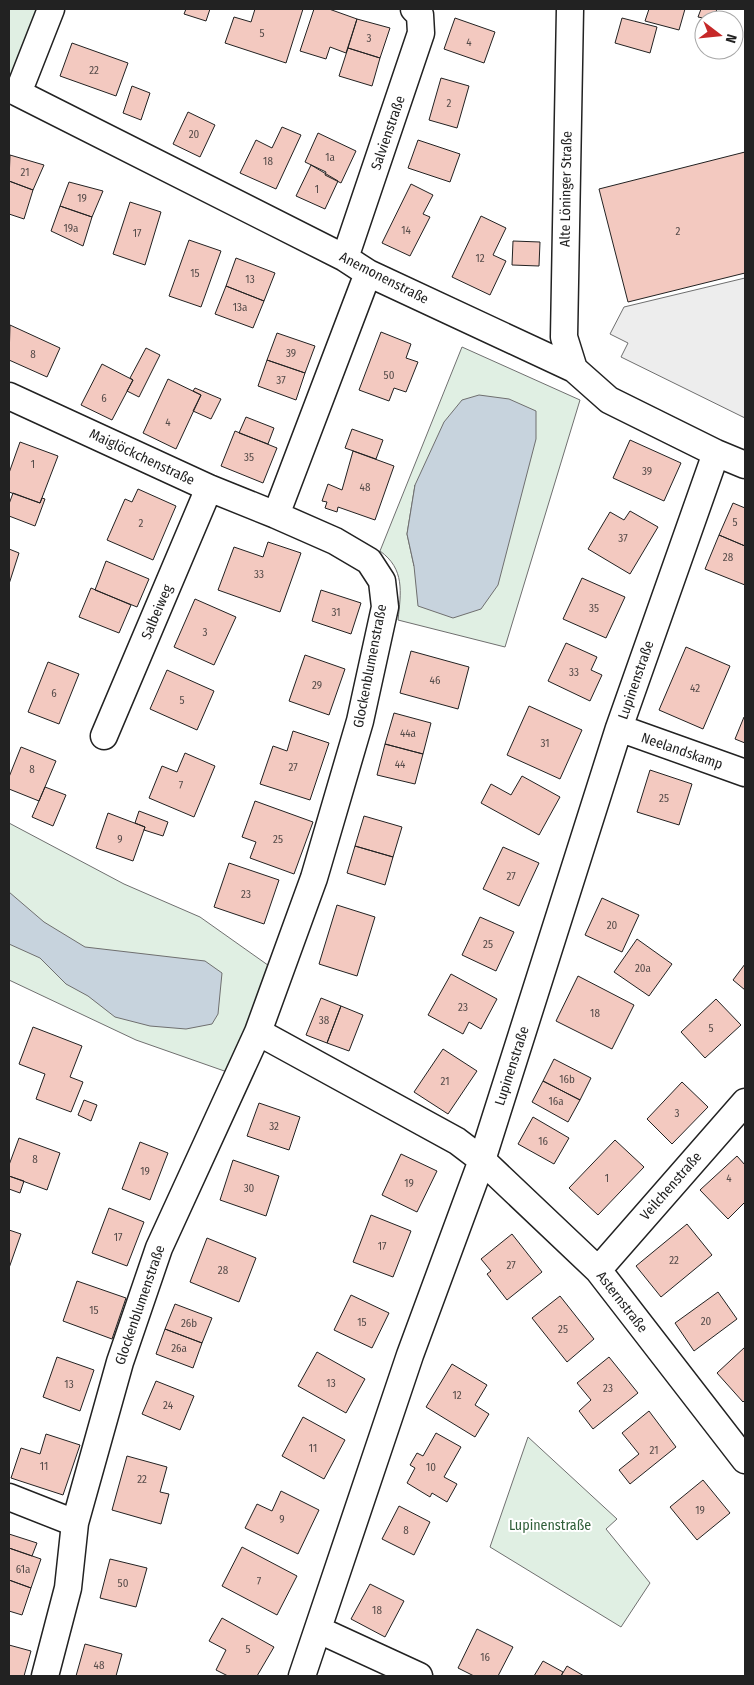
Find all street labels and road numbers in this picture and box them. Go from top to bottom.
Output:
street label: Salvienstraße [367,93,409,172]
street label: Alte Löninger Straße [556,131,576,247]
street label: Anemonenstraße [337,248,431,308]
street label: Maiglöckchenstraße [87,425,197,489]
street label: Salbeiweg [138,582,176,642]
street label: Glockenblumenstraße [350,603,390,729]
street label: Lupinenstraße [615,638,657,722]
street label: Neelandskamp [639,729,725,773]
street label: Lupinenstraße [491,1024,533,1108]
street label: Veilchenstraße [637,1148,705,1224]
street label: Glockenblumenstraße [112,1243,168,1367]
street label: Asternstraße [593,1268,651,1336]

